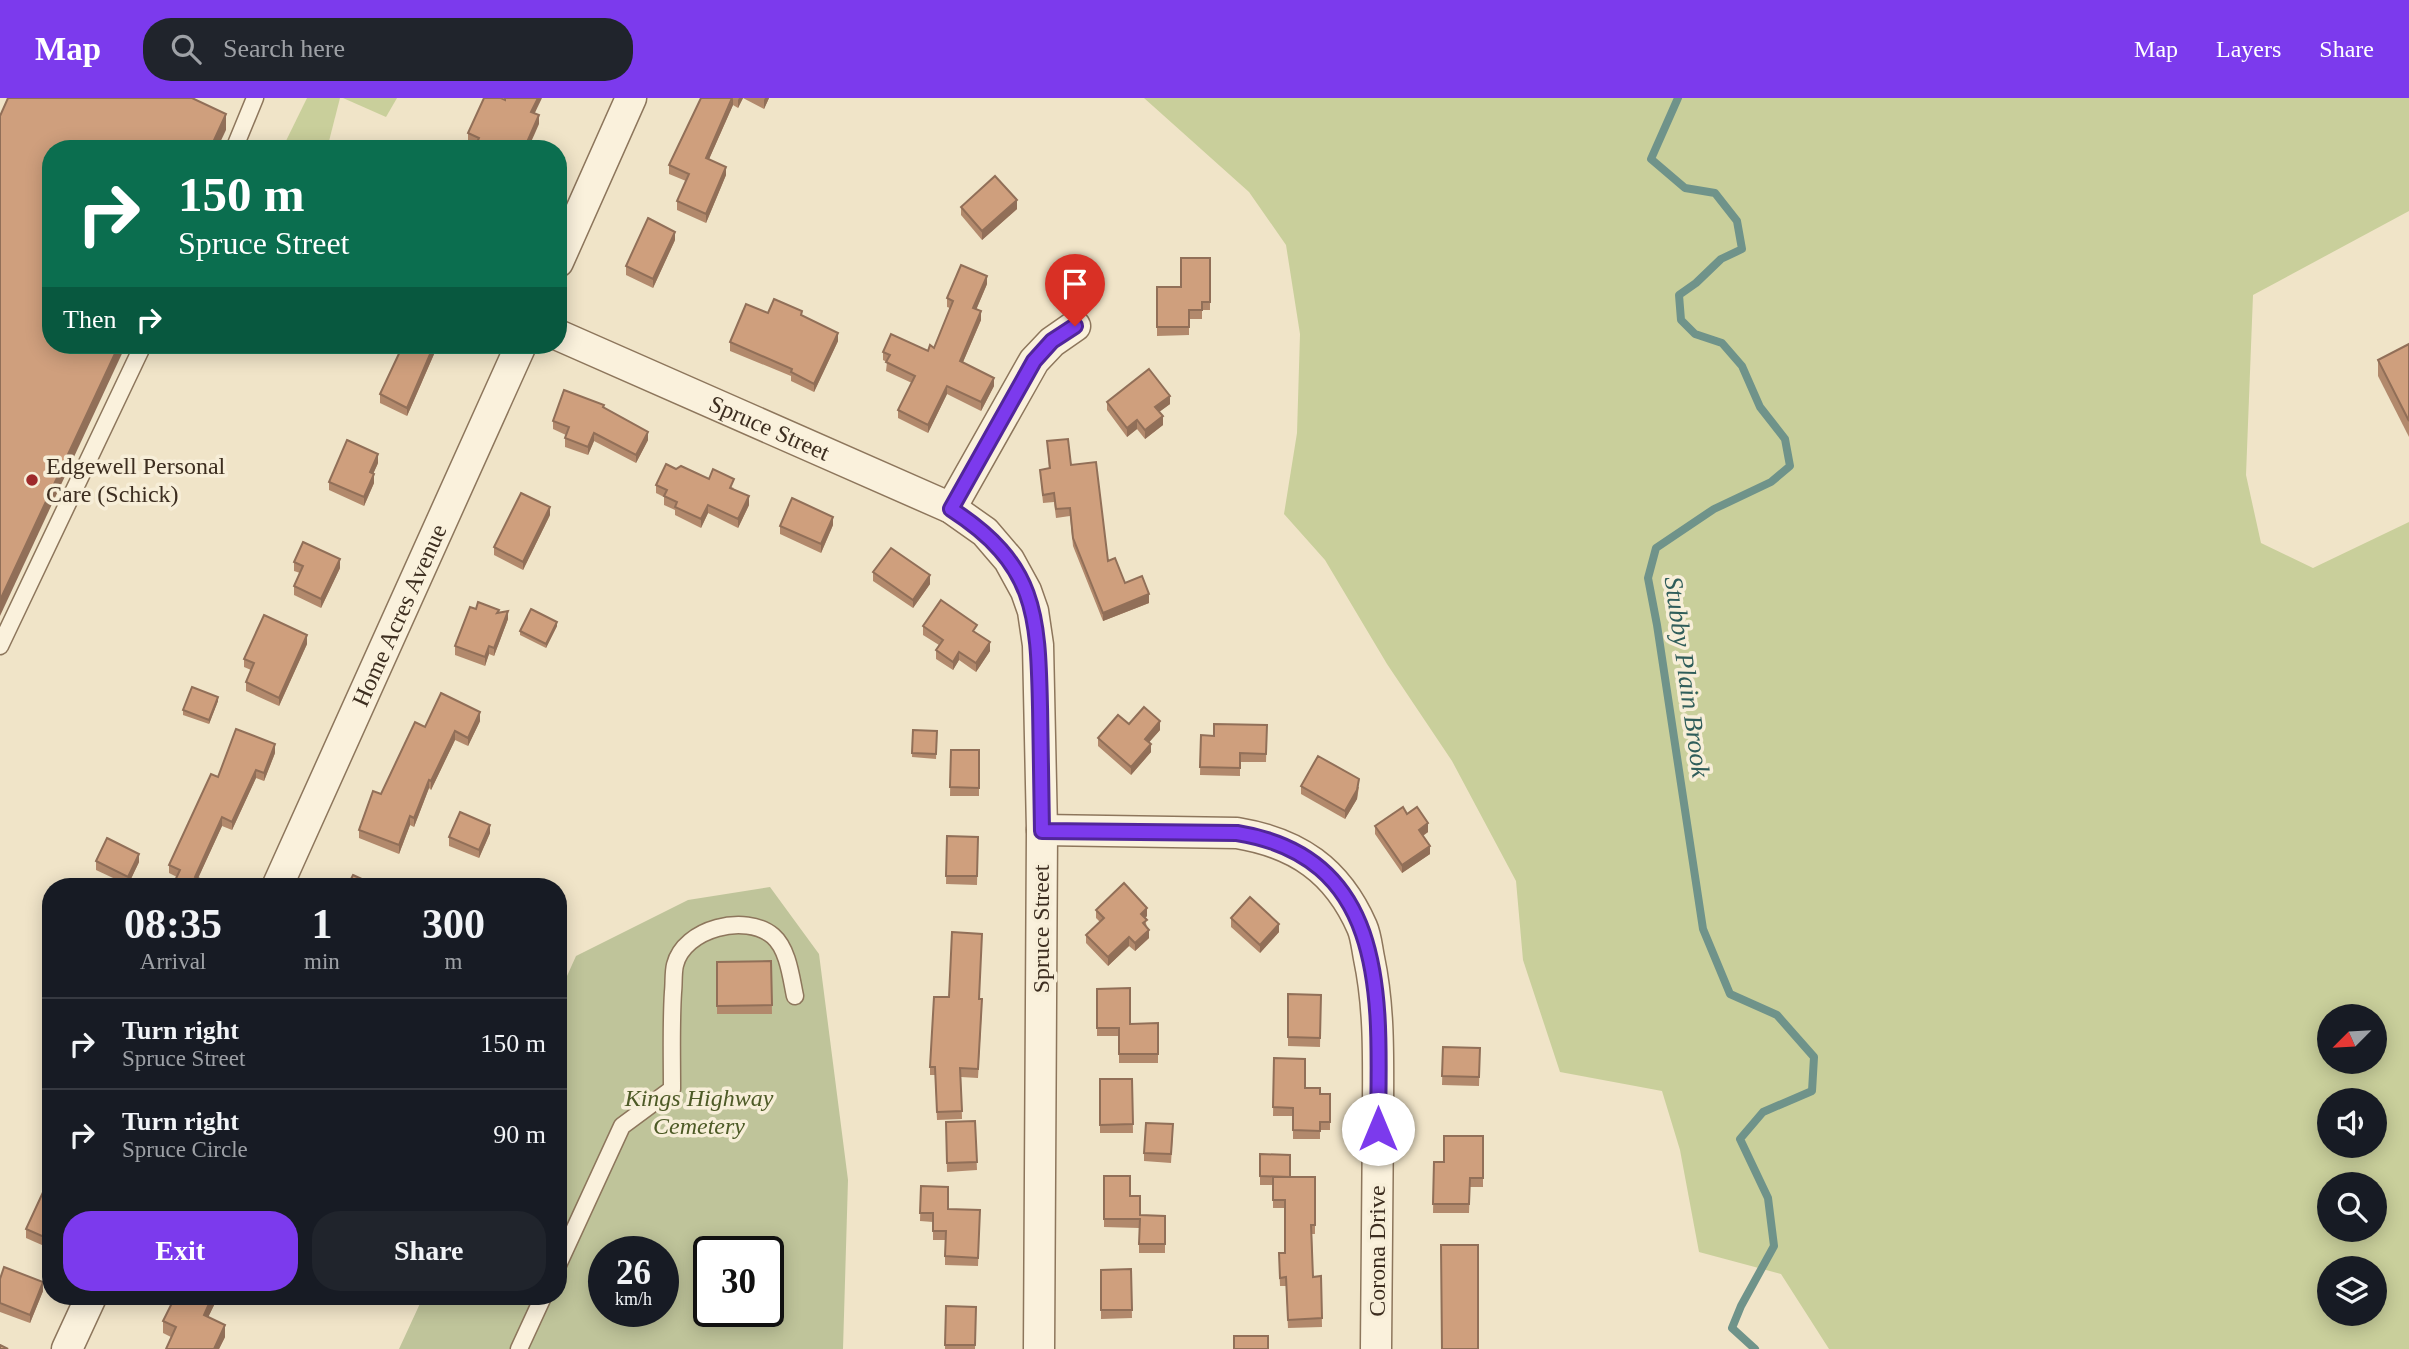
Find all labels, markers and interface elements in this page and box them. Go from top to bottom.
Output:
search box [143,18,633,81]
icon: search [167,30,205,68]
text: Map [35,31,101,67]
text: Search here [223,34,345,63]
text: Map [2134,36,2178,62]
text: Layers [2216,36,2281,62]
text: Share [2319,36,2374,62]
text: 150 m [178,167,305,222]
icon: right [63,168,154,259]
text: Spruce Street [178,225,350,261]
pin [1045,254,1105,326]
icon: arrive [1056,265,1094,303]
icon: right [130,301,168,339]
text: Then [63,305,116,334]
street label: Spruce Street [705,390,834,466]
place label: Edgewell Personal Care (Schick) [46,453,226,507]
marker: Edgewell Personal Care (Schick) [24,472,40,488]
street label: Home Acres Avenue [347,520,452,710]
water label: Stubby Plain Brook [1659,575,1716,780]
street label: Spruce Street [1028,864,1054,993]
text: 08:35 [124,901,222,947]
text: 1 [311,901,332,947]
text: 300 [422,901,485,947]
text: Arrival [140,949,206,974]
text: min [304,949,340,974]
text: m [444,949,462,974]
north arrow [2317,1004,2387,1074]
map controls [2317,1004,2387,1326]
text: Turn right [122,1016,239,1045]
icon: right [63,1025,101,1063]
text: 150 m [480,1029,546,1058]
text: Spruce Street [122,1046,245,1071]
park label: Kings Highway Cemetery [624,1085,774,1139]
button: sound [2317,1088,2387,1158]
position arrow [1341,1092,1415,1166]
text: Turn right [122,1107,239,1136]
icon: right [63,1116,101,1154]
text: 90 m [493,1120,546,1149]
text: Spruce Circle [122,1137,248,1162]
button: search [2317,1172,2387,1242]
street label: Corona Drive [1364,1185,1390,1317]
button: Exit [63,1211,298,1291]
button: Share [312,1211,546,1291]
speed limit sign: 30 [693,1236,784,1327]
text: 26 [616,1253,651,1292]
button: layers [2317,1256,2387,1326]
text: km/h [615,1289,652,1309]

